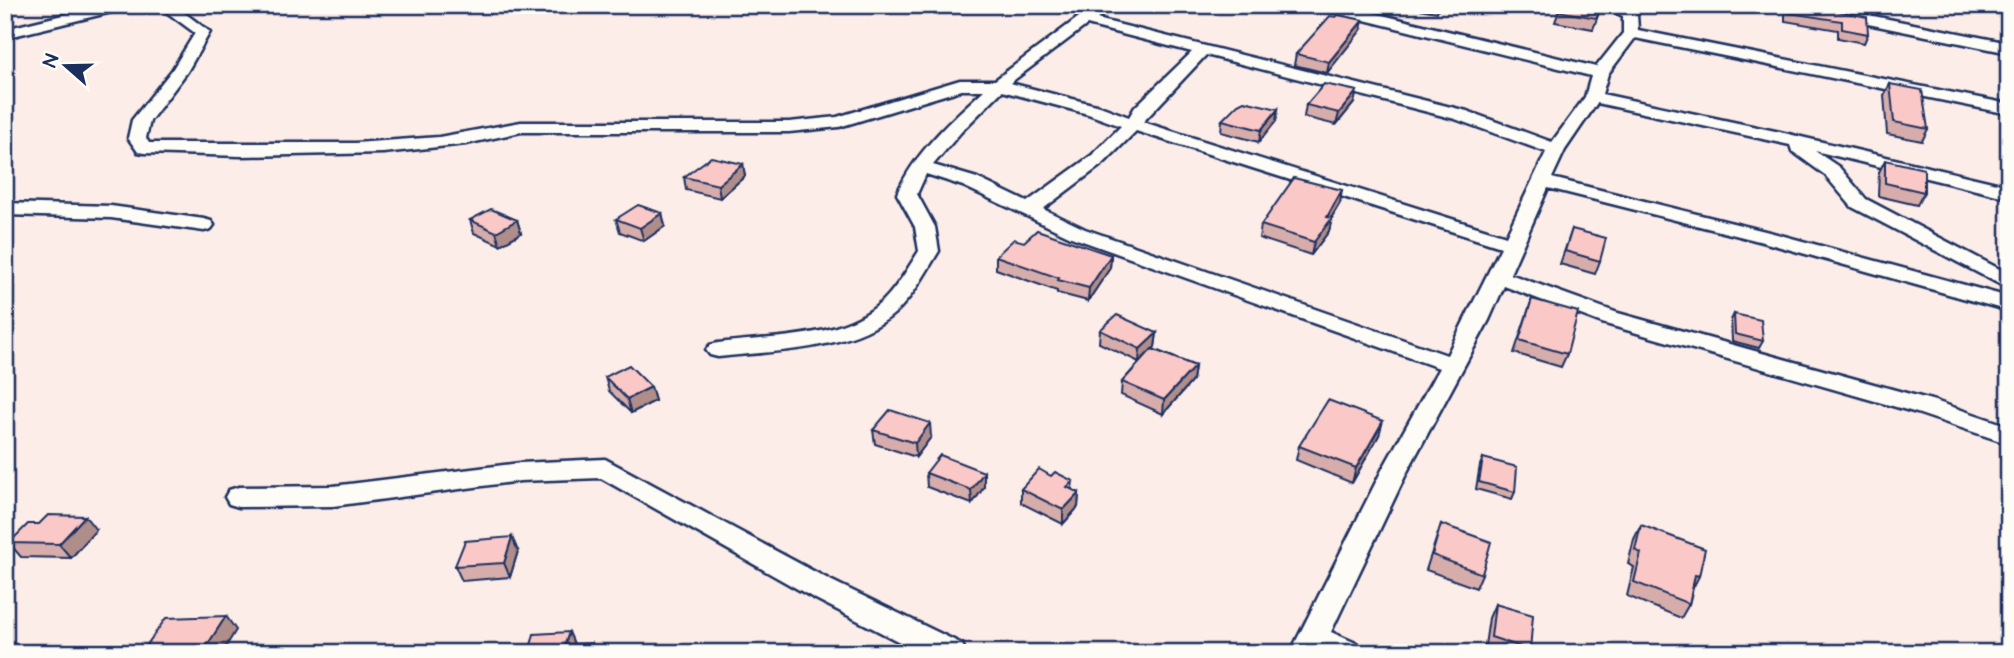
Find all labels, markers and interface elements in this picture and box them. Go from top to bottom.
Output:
north arrow [32,32,102,102]
text: N [37,50,66,71]

